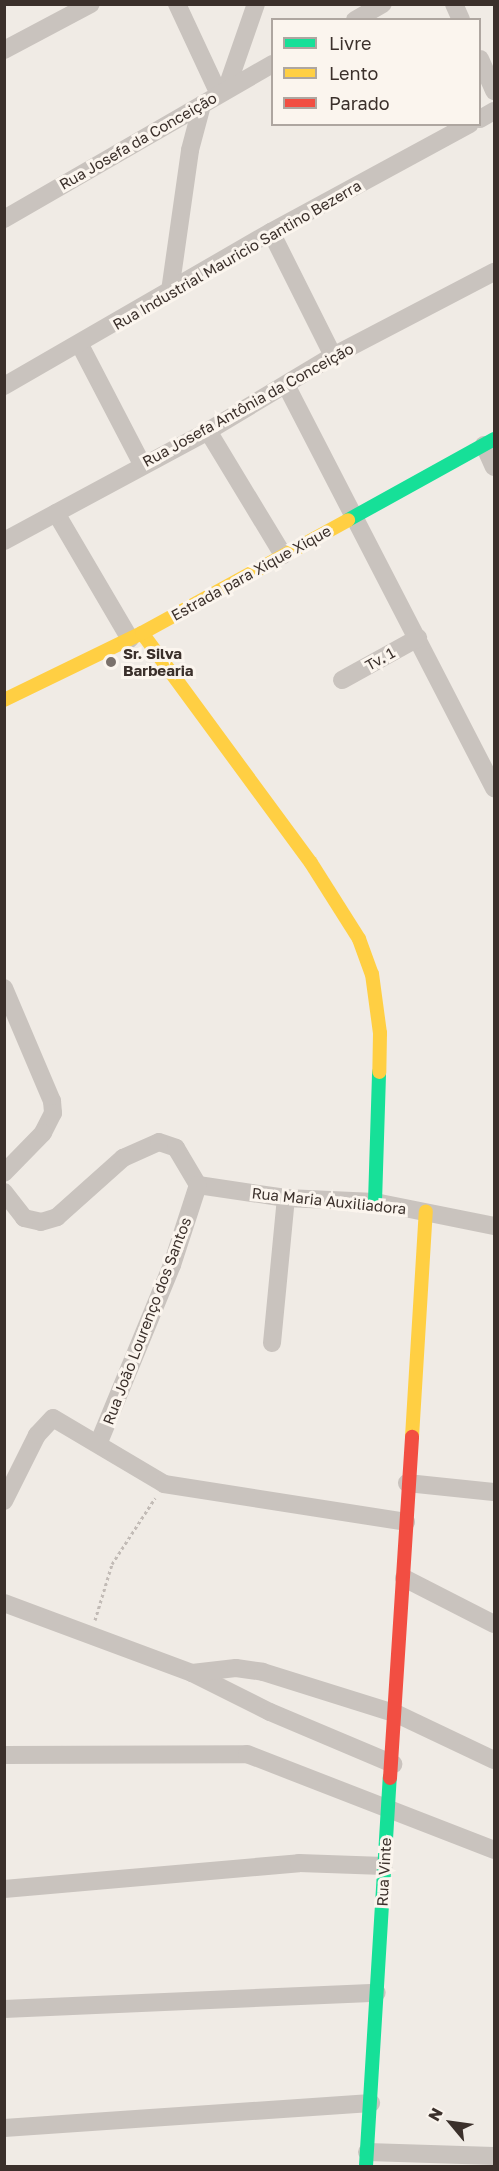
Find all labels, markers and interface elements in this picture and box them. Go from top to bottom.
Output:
legend [271,18,481,126]
text: Livre [329,32,371,54]
text: Lento [329,62,378,84]
street label: Rua Josefa da Conceição [56,88,220,194]
text: Parado [329,92,390,114]
street label: Rua Industrial Mauricio Santino Bezerra [110,176,364,334]
street label: Rua Josefa Antônia da Conceição [139,339,357,471]
street label: Estrada para Xique Xique [168,522,334,624]
place label: Sr. Silva Barbearia [123,644,194,679]
street label: Tv. 1 [362,644,398,674]
marker: Sr. Silva Barbearia [104,655,118,669]
street label: Rua Maria Auxiliadora [251,1184,407,1218]
street label: Rua João Lourenço dos Santos [99,1215,195,1427]
street label: Rua Vinte [373,1837,395,1907]
north arrow [421,2093,481,2153]
text: N [424,2104,447,2124]

